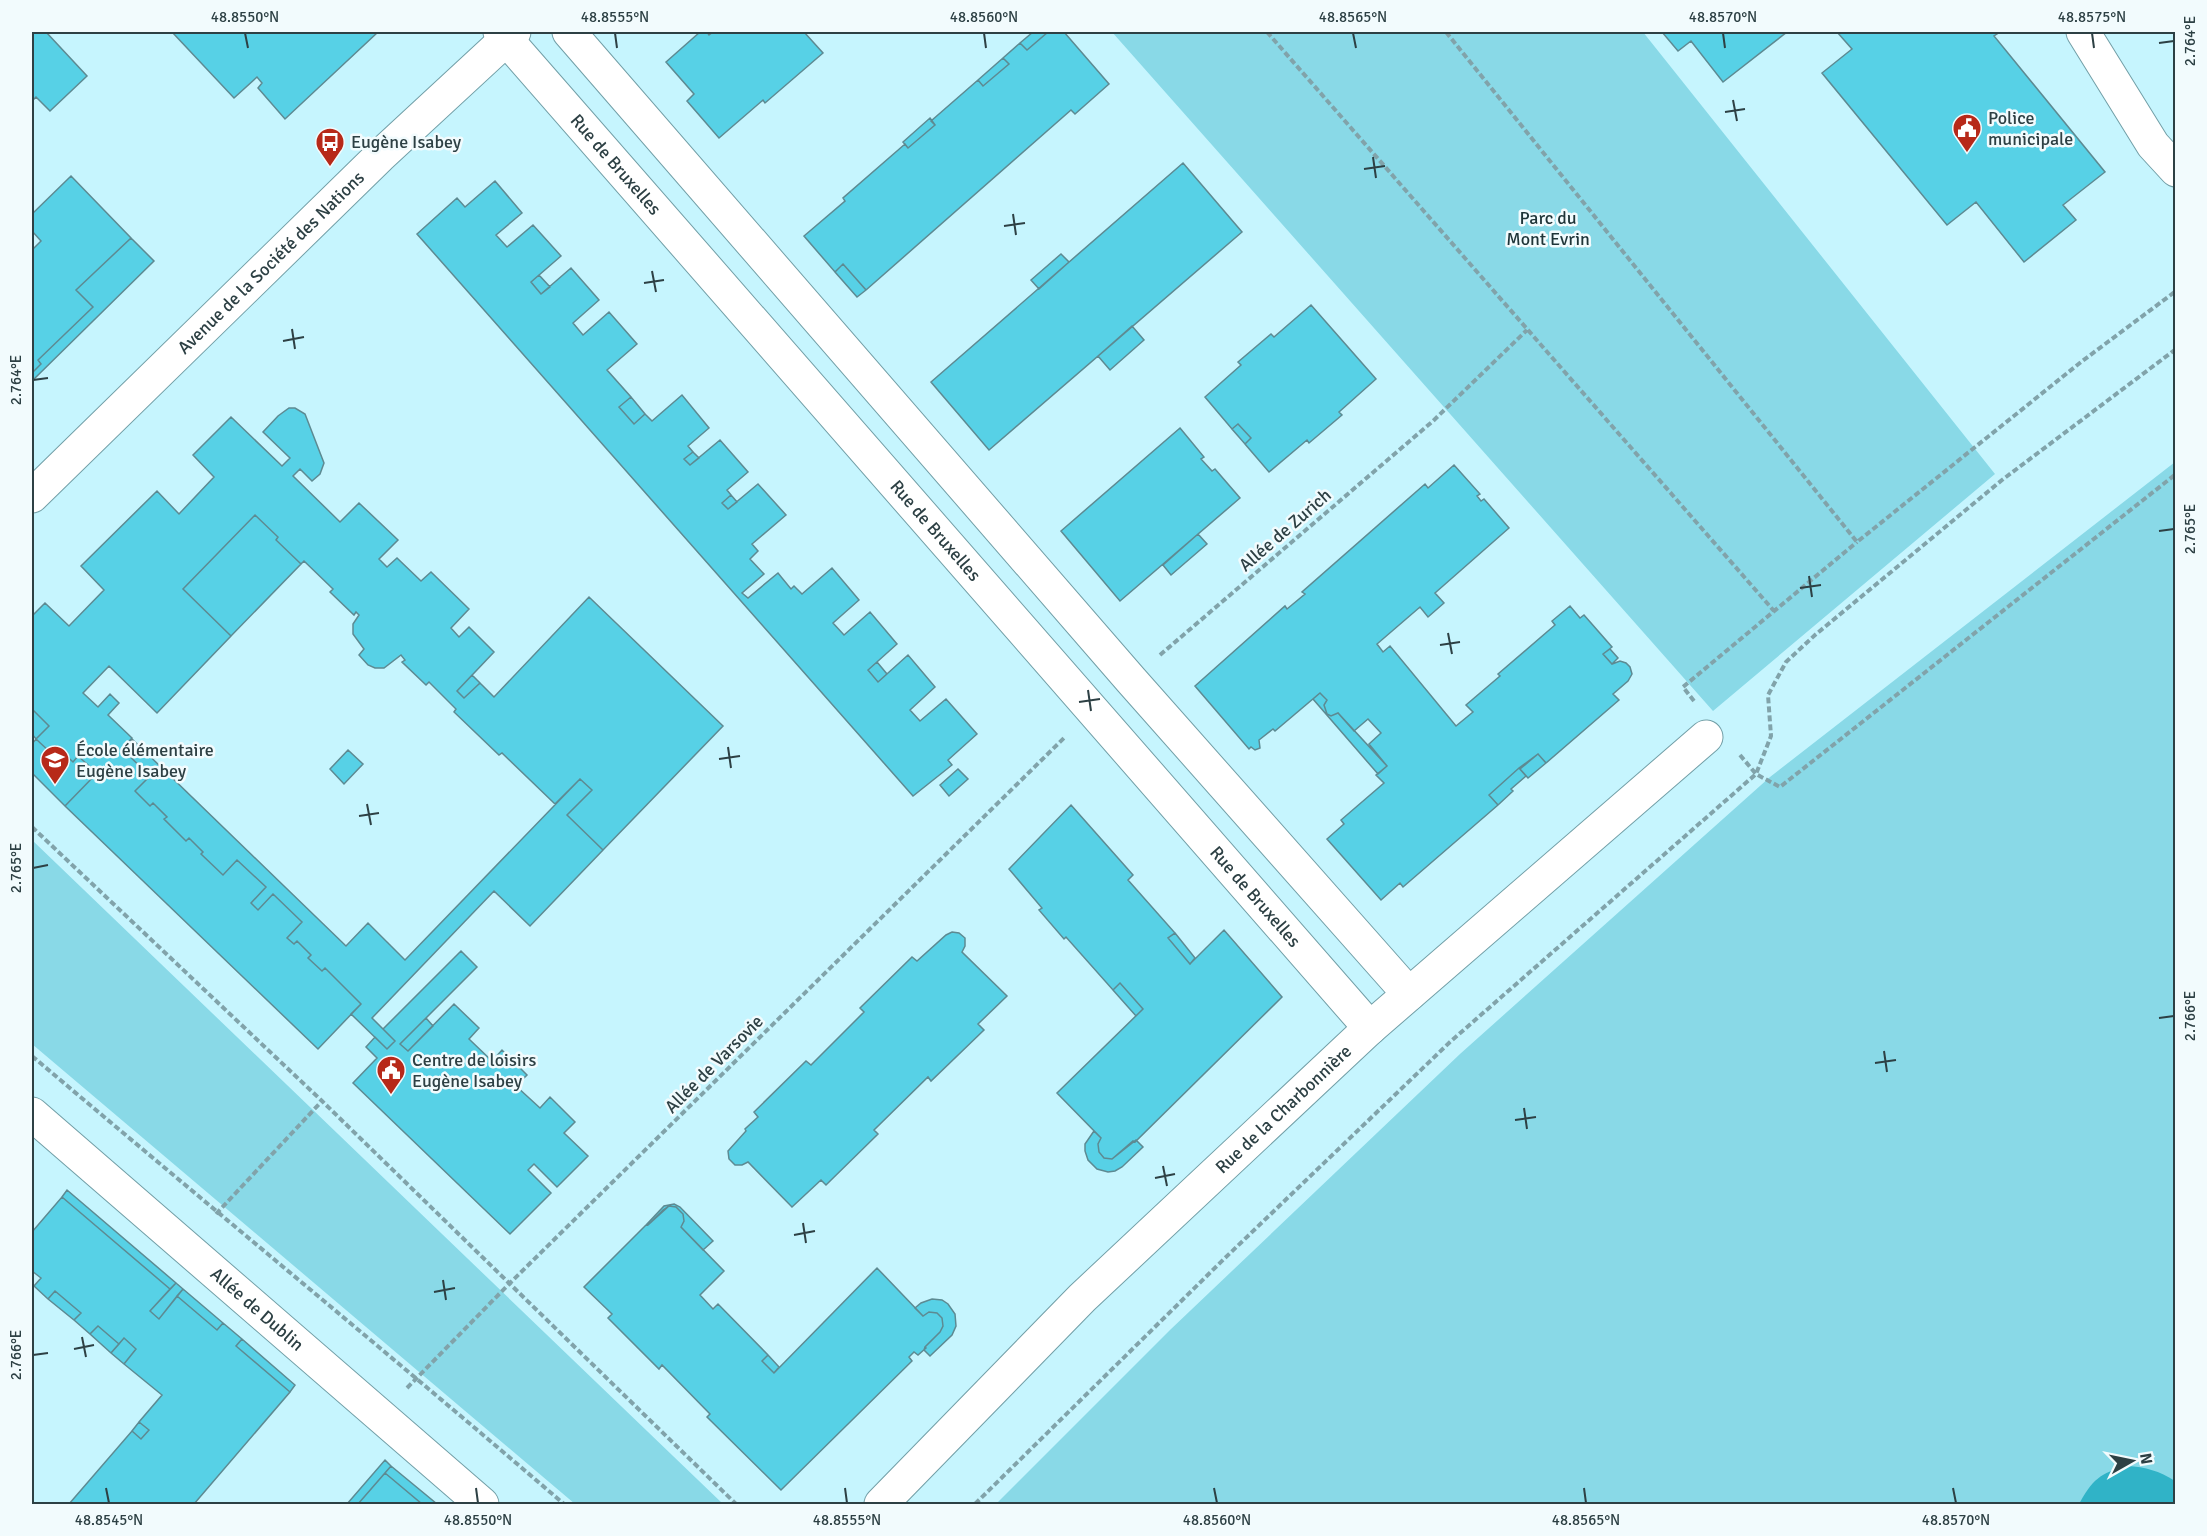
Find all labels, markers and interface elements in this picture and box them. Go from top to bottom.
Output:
text: 48.8550°N [211,8,279,26]
text: 48.8555°N [581,8,649,26]
text: 48.8560°N [950,8,1018,26]
text: 48.8565°N [1319,8,1387,26]
text: 48.8570°N [1689,8,1757,26]
text: 48.8575°N [2058,8,2126,26]
text: 2.764°E [2181,16,2199,66]
place label: Police municipale [1988,107,2073,150]
street label: Rue de Bruxelles [566,110,666,220]
public building icon: Police municipale [1951,112,1983,154]
bus stop icon: Eugène Isabey [314,126,346,168]
place label: Eugène Isabey [351,131,462,153]
street label: Avenue de la Société des Nations [173,166,369,359]
park label: Parc du Mont Evrin [1506,207,1590,250]
text: 2.764°E [7,355,25,405]
street label: Rue de Bruxelles [885,476,986,586]
street label: Allée de Zurich [1234,484,1336,576]
text: 2.765°E [2181,504,2199,554]
place label: École élémentaire Eugène Isabey [76,739,214,782]
school or university icon: École élémentaire Eugène Isabey [39,744,71,786]
street label: Rue de Bruxelles [1205,842,1305,952]
text: 2.765°E [7,843,25,893]
text: 2.766°E [2181,991,2199,1041]
street label: Allée de Varsovie [660,1010,768,1118]
street label: Rue de la Charbonnière [1211,1040,1356,1178]
place label: Centre de loisirs Eugène Isabey [412,1049,536,1092]
public building icon: Centre de loisirs Eugène Isabey [375,1054,407,1096]
street label: Allée de Dublin [206,1263,308,1356]
text: 2.766°E [7,1330,25,1380]
north arrow [2102,1431,2162,1491]
text: N [2135,1452,2157,1466]
text: 48.8545°N [75,1511,143,1529]
text: 48.8550°N [444,1511,512,1529]
text: 48.8555°N [813,1511,881,1529]
text: 48.8560°N [1183,1511,1251,1529]
text: 48.8565°N [1552,1511,1620,1529]
text: 48.8570°N [1922,1511,1990,1529]

